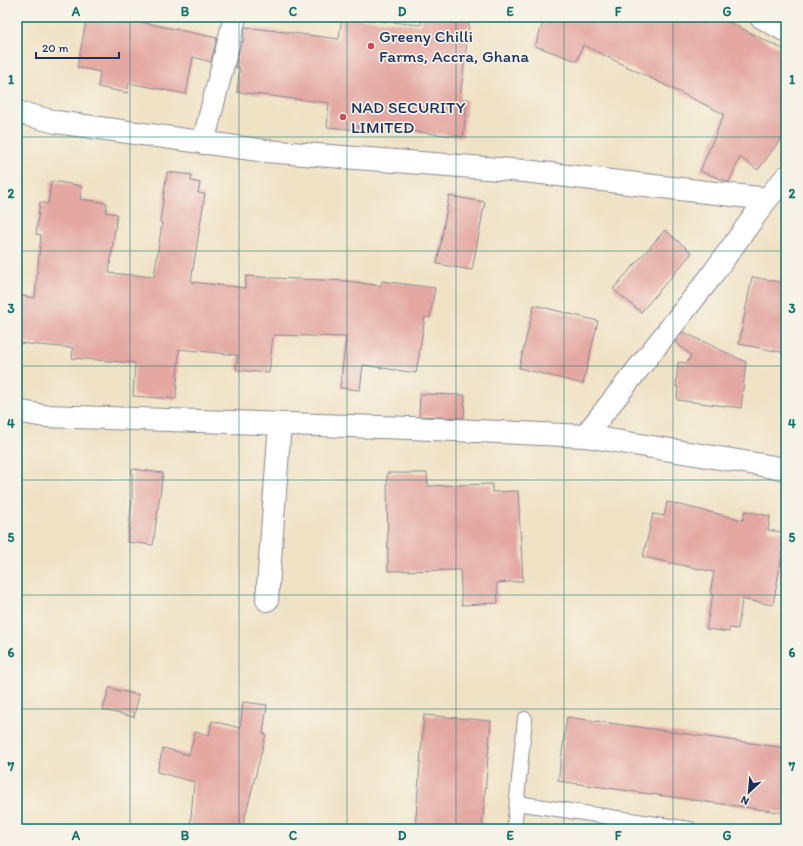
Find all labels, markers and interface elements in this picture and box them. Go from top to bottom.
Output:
text: A [71,4,81,19]
text: B [181,4,190,19]
text: C [289,4,298,19]
text: D [398,4,407,19]
text: E [506,4,514,19]
text: F [615,4,622,19]
text: G [723,4,732,19]
place label: Greeny Chilli Farms, Accra, Ghana [379,26,529,66]
scale bar [36,34,119,60]
text: 20 m [42,41,69,55]
marker: Greeny Chilli Farms, Accra, Ghana [366,41,376,51]
text: 1 [8,72,14,87]
text: 1 [789,72,795,87]
place label: NAD SECURITY LIMITED [351,97,466,137]
marker: NAD SECURITY LIMITED [338,112,348,122]
text: 2 [8,186,15,201]
text: 2 [789,186,796,201]
text: 3 [7,301,15,316]
text: 3 [788,301,796,316]
text: 4 [7,416,15,431]
text: 4 [788,416,796,431]
text: 5 [8,530,15,545]
text: 5 [789,530,796,545]
text: 6 [8,645,15,660]
text: 6 [789,645,796,660]
text: 7 [7,759,15,774]
text: 7 [788,759,796,774]
north arrow [729,772,769,812]
text: N [739,793,751,808]
text: A [71,828,81,843]
text: B [181,828,190,843]
text: C [289,828,298,843]
text: D [398,828,407,843]
text: E [506,828,514,843]
text: F [615,828,622,843]
text: G [723,828,732,843]

